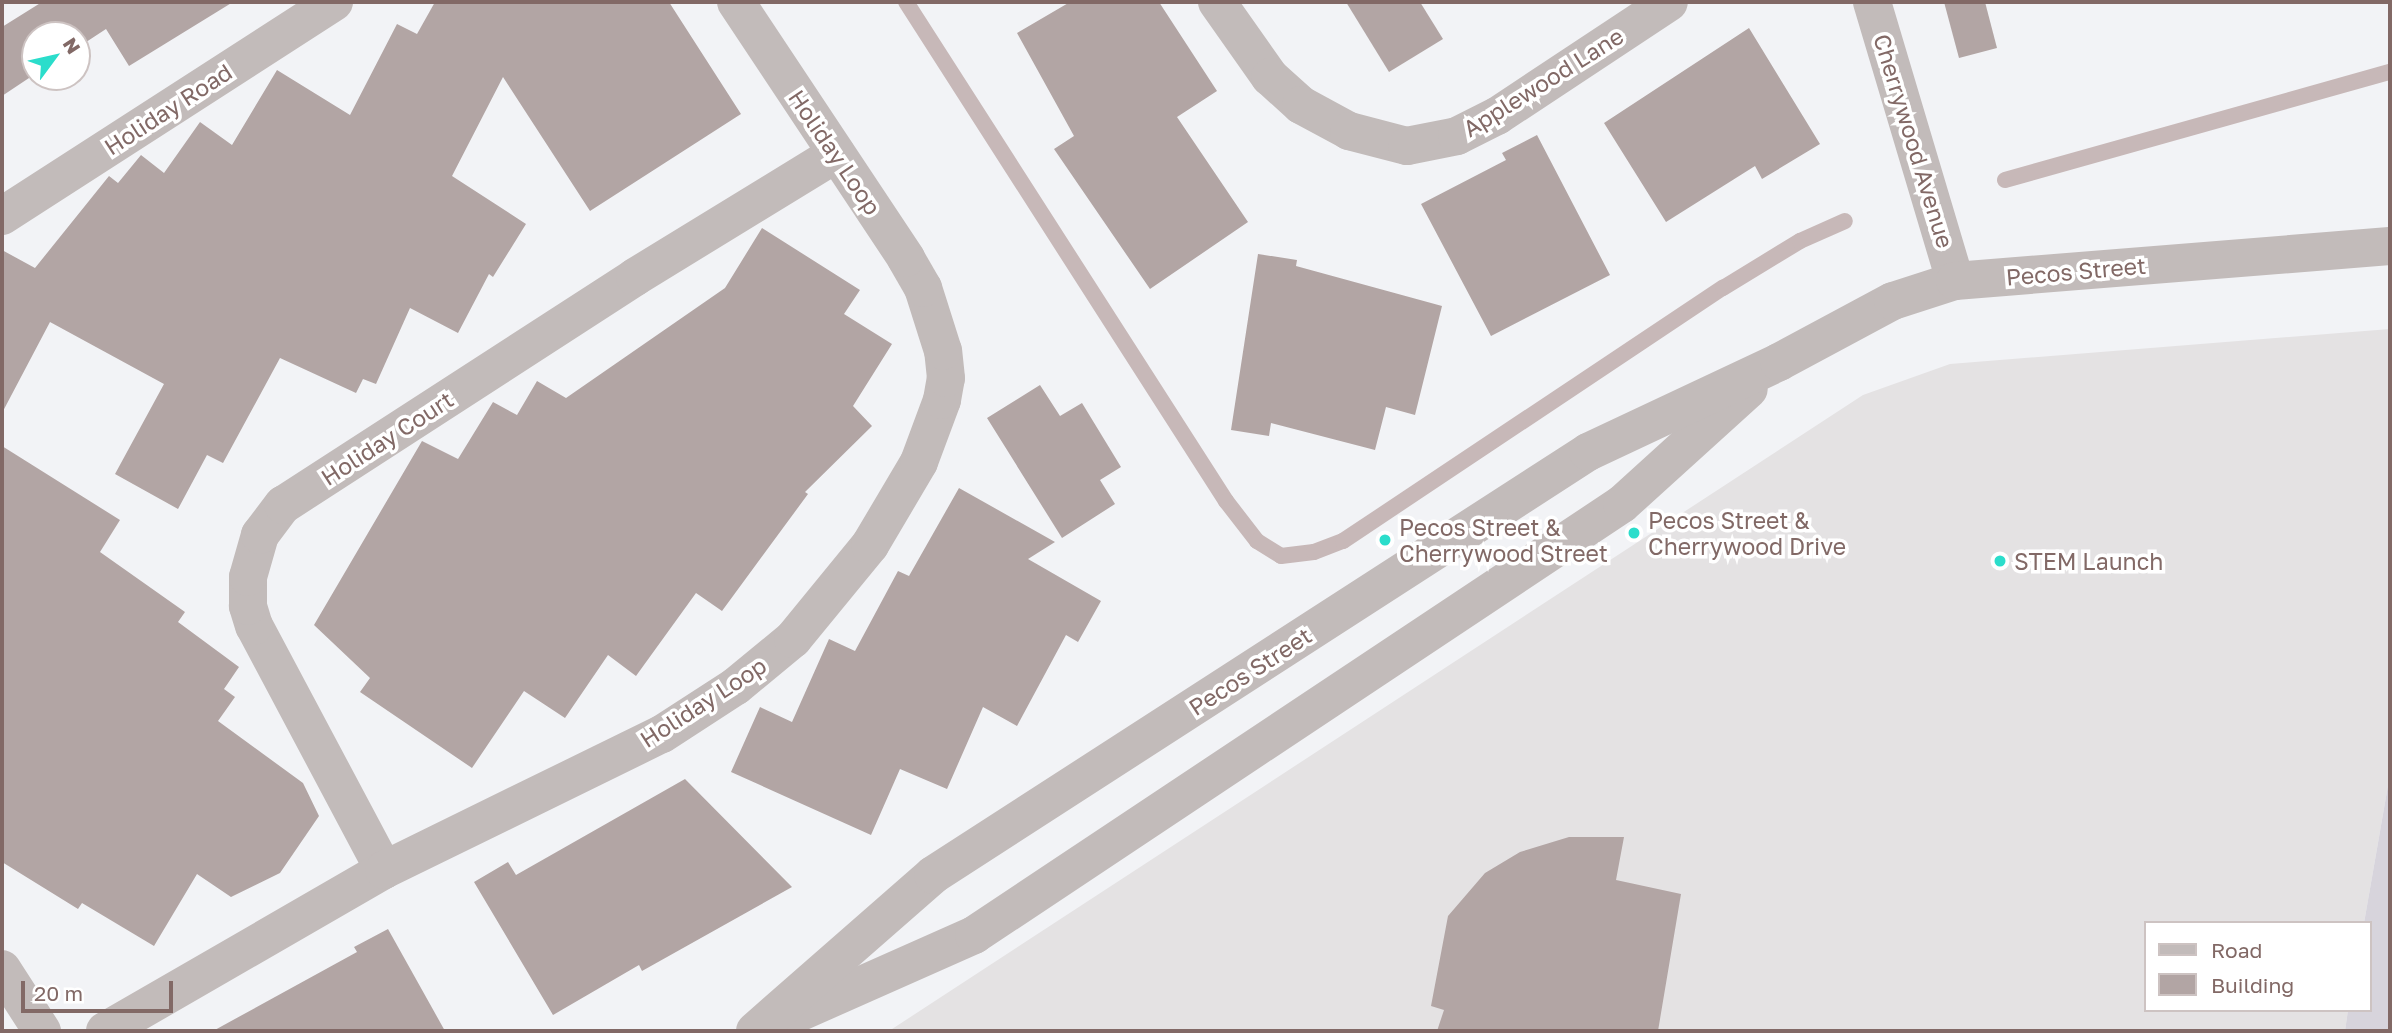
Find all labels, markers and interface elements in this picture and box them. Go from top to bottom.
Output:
north arrow [21,21,91,91]
street label: Applewood Lane [1458,22,1628,142]
street label: Cherrywood Avenue [1868,31,1960,251]
text: N [59,33,86,58]
street label: Holiday Road [99,58,237,160]
street label: Holiday Loop [783,84,887,220]
street label: Pecos Street [2005,251,2147,291]
street label: Holiday Court [316,385,458,491]
place label: Pecos Street & Cherrywood Drive [1648,506,1846,560]
place label: Pecos Street & Cherrywood Street [1399,513,1608,567]
marker: Pecos Street & Cherrywood Drive [1626,525,1642,541]
marker: Pecos Street & Cherrywood Street [1377,532,1393,548]
place label: STEM Launch [2014,547,2163,575]
marker: STEM Launch [1992,553,2008,569]
street label: Pecos Street [1184,621,1316,721]
street label: Holiday Loop [635,651,771,753]
legend [2144,921,2371,1012]
text: Road [2211,937,2262,963]
scale bar [24,967,177,1011]
text: Building [2211,972,2294,998]
text: 20 m [34,980,83,1006]

